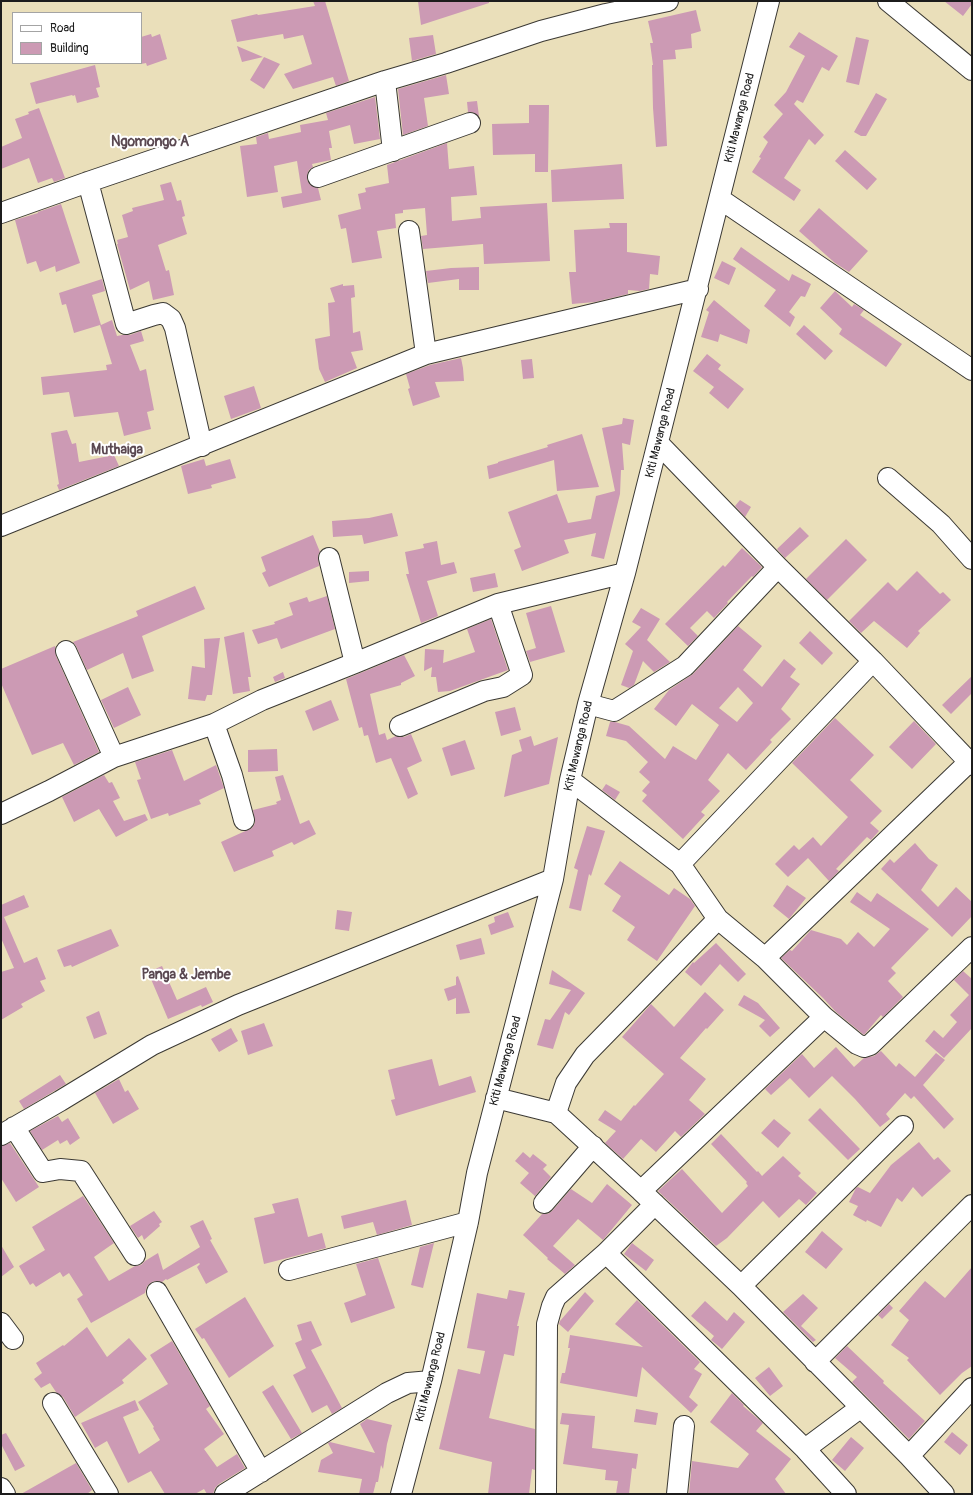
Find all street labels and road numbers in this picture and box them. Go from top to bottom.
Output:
street label: Kiti Mawanga Road [722,71,758,165]
street label: Kiti Mawanga Road [643,386,679,480]
street label: Kiti Mawanga Road [562,699,596,793]
street label: Kiti Mawanga Road [487,1015,525,1107]
street label: Kiti Mawanga Road [413,1330,449,1424]

